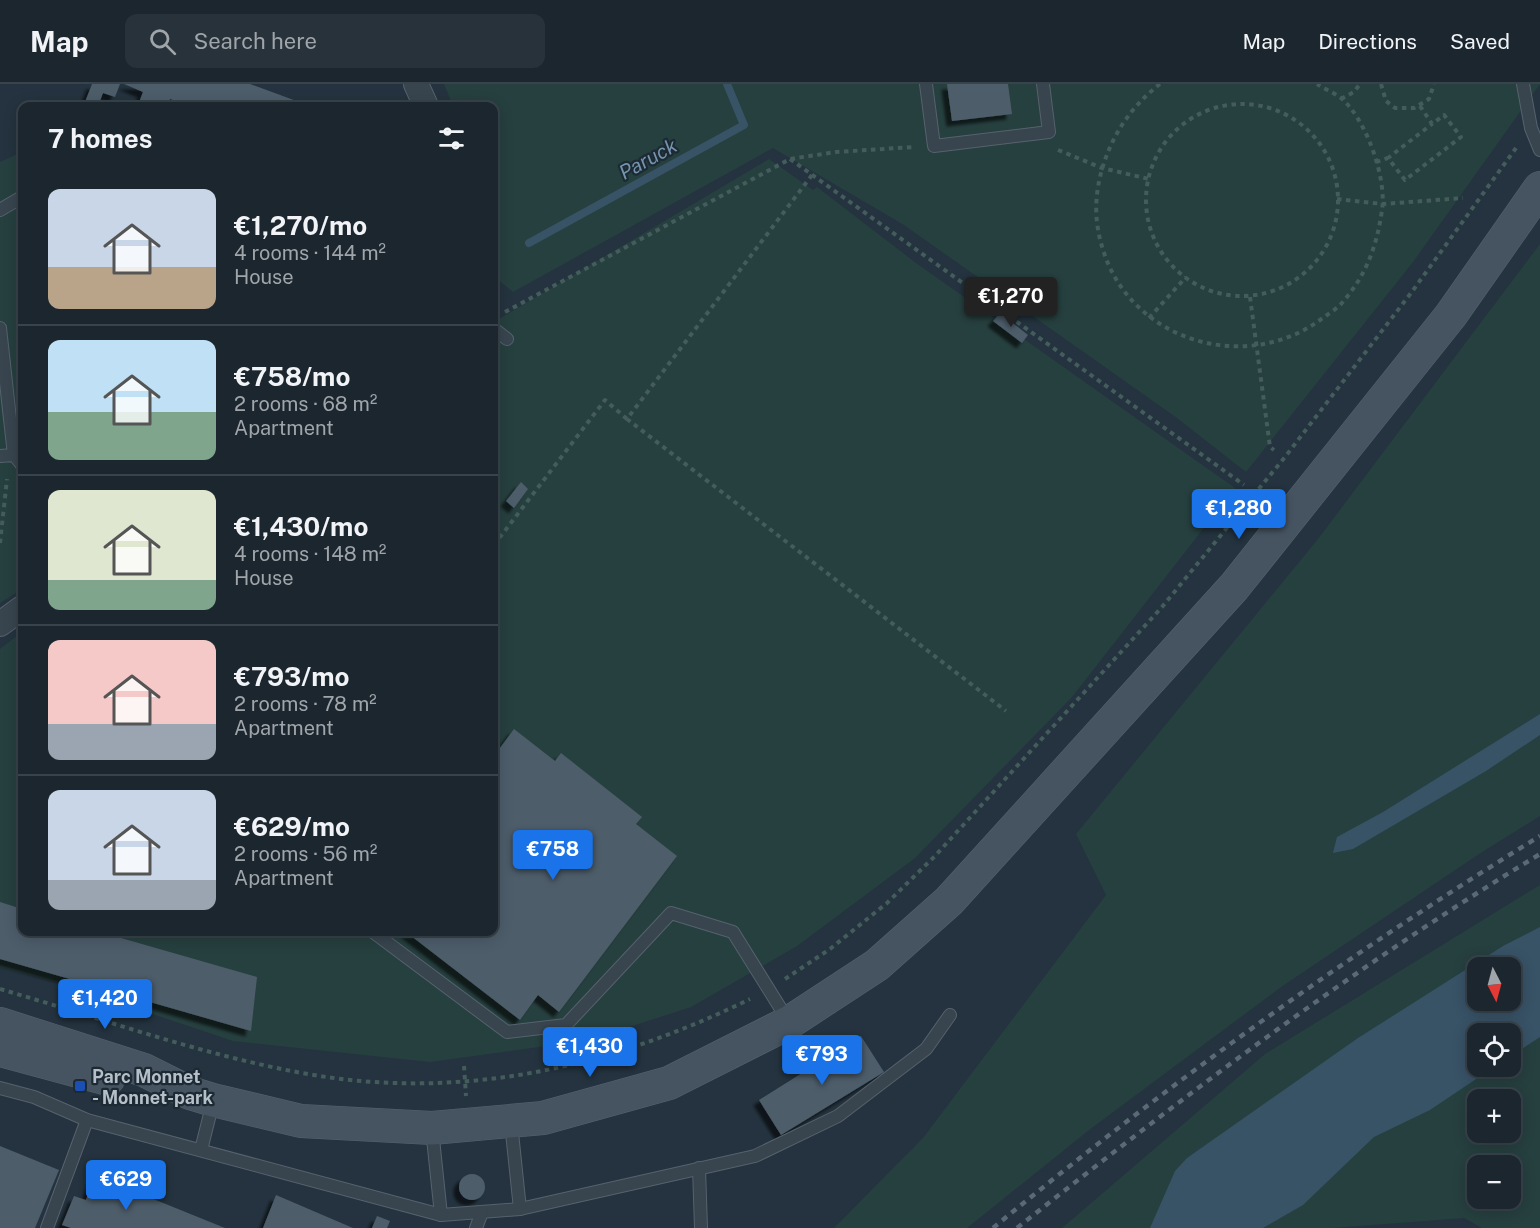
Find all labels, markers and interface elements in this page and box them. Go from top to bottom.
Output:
search box [125,14,545,68]
text: Map [30,25,89,58]
icon: search [146,25,179,58]
text: Search here [194,28,317,54]
text: Map [1243,29,1285,54]
text: Directions [1318,29,1417,54]
text: Saved [1450,29,1510,54]
icon: filters [435,122,468,155]
text: 7 homes [48,123,152,154]
water label: Paruck [615,133,681,185]
text: €1,270/mo [234,210,367,241]
icon: home [96,213,168,285]
text: 4 rooms · 144 m² [234,241,386,265]
text: House [234,265,294,289]
pin: €1,270 [962,277,1060,328]
text: €1,270 [978,284,1044,308]
text: €758/mo [234,361,350,392]
icon: home [96,364,168,436]
text: 2 rooms · 68 m² [234,392,377,416]
text: Apartment [234,416,334,440]
pin: €1,280 [1190,489,1288,540]
text: €1,280 [1206,496,1272,520]
text: €1,430/mo [234,511,368,542]
icon: home [96,514,168,586]
text: 4 rooms · 148 m² [234,542,386,566]
text: House [234,566,294,590]
text: €793/mo [234,661,349,692]
icon: home [96,664,168,736]
text: 2 rooms · 78 m² [234,692,377,716]
text: Apartment [234,716,334,740]
text: €629/mo [234,811,350,842]
icon: home [96,814,168,886]
pin: €758 [517,830,589,881]
text: €758 [527,837,579,861]
text: 2 rooms · 56 m² [234,842,377,866]
text: Apartment [234,866,334,890]
north arrow [1467,957,1521,1011]
map controls [1467,957,1521,1209]
pin: €1,420 [56,979,154,1030]
text: €1,420 [72,986,138,1010]
button: locate [1467,1023,1521,1077]
pin: €1,430 [541,1027,639,1078]
text: €1,430 [557,1034,623,1058]
pin: €793 [786,1035,858,1086]
text: €793 [796,1042,848,1066]
place label: Parc Monnet - Monnet-park [92,1066,213,1108]
marker: Parc Monnet - Monnet-park [73,1079,87,1093]
button: + [1467,1089,1521,1143]
button: − [1467,1155,1521,1209]
pin: €629 [90,1160,162,1211]
text: €629 [100,1167,152,1191]

